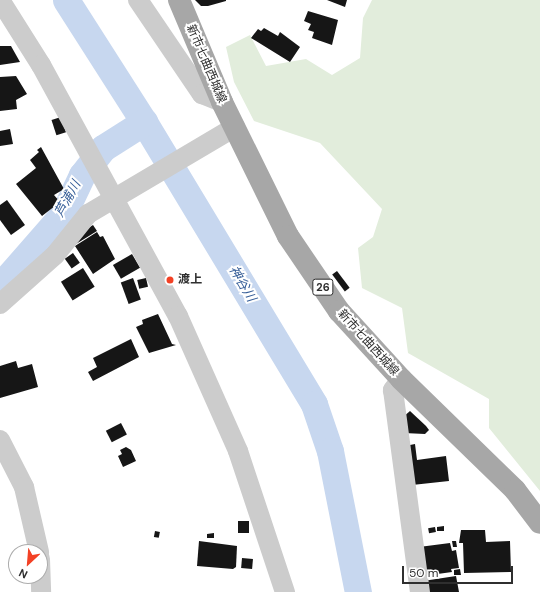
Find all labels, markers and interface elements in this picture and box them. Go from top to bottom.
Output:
street label: 新市七曲西城線 [183,23,229,105]
water label: 芦浦川 [52,178,84,220]
water label: 神谷川 [225,263,259,305]
place label: 渡上 [178,273,202,287]
marker: 渡上 [165,275,175,285]
road number: 26 [312,278,334,296]
street label: 新市七曲西城線 [335,307,401,379]
north arrow [8,544,48,584]
scale bar [404,558,515,584]
text: 50 m [409,565,438,581]
text: N [17,566,30,582]

